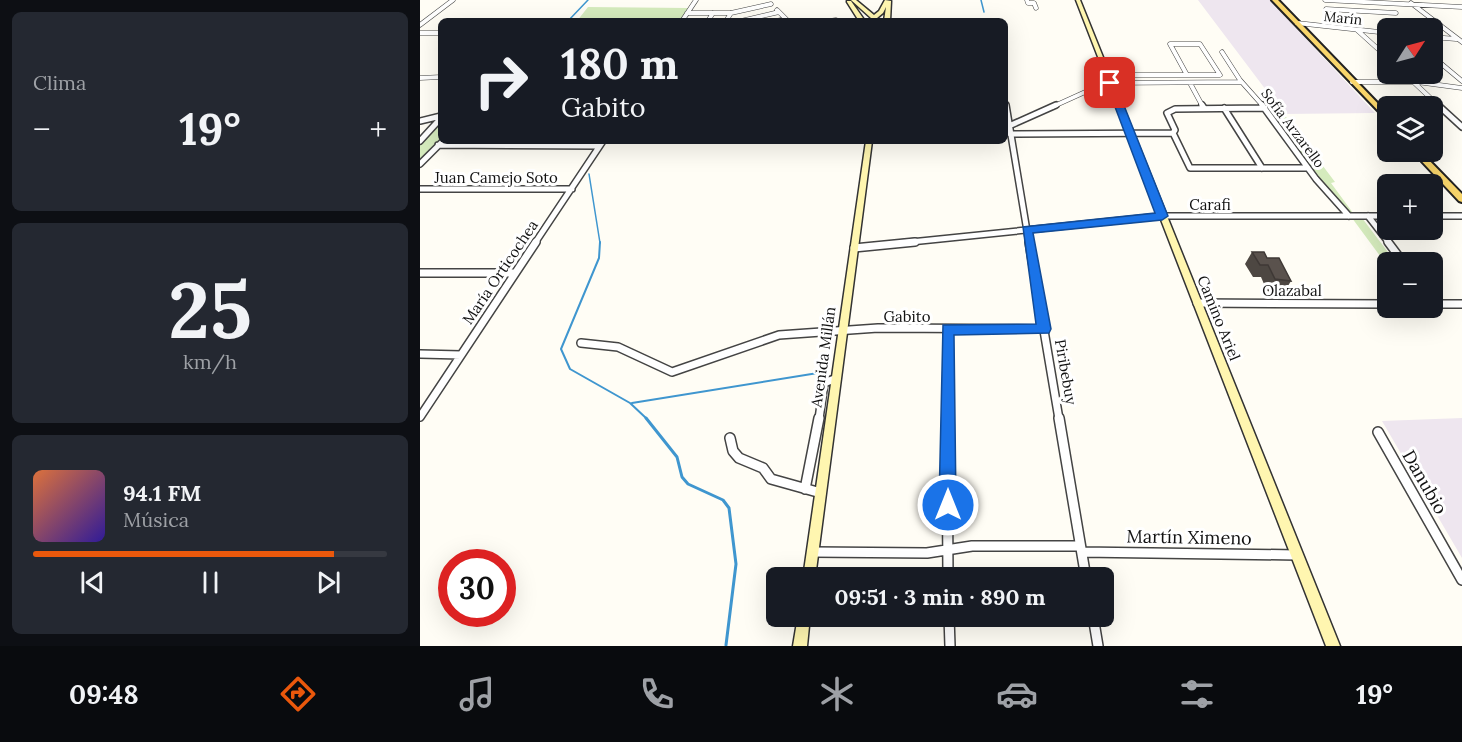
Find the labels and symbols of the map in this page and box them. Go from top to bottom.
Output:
street label: Marín [1323,7,1364,29]
north arrow [1377,18,1443,84]
pin [1084,57,1135,108]
street label: Sofía Arzarello [1257,85,1329,171]
street label: Juan Camejo Soto [433,168,558,187]
street label: Carafi [1189,195,1231,214]
street label: María Orticochea [458,216,542,328]
street label: Camino Ariel [1193,273,1245,363]
street label: Olazabal [1262,281,1322,300]
street label: Avenida Millán [806,305,839,410]
street label: Gabito [884,307,931,326]
street label: Piribebuy [1051,338,1081,406]
street label: Danubio [1397,446,1453,518]
position arrow [916,473,980,537]
street label: Martín Ximeno [1126,524,1252,550]
speed limit sign: 30 [438,549,516,627]

